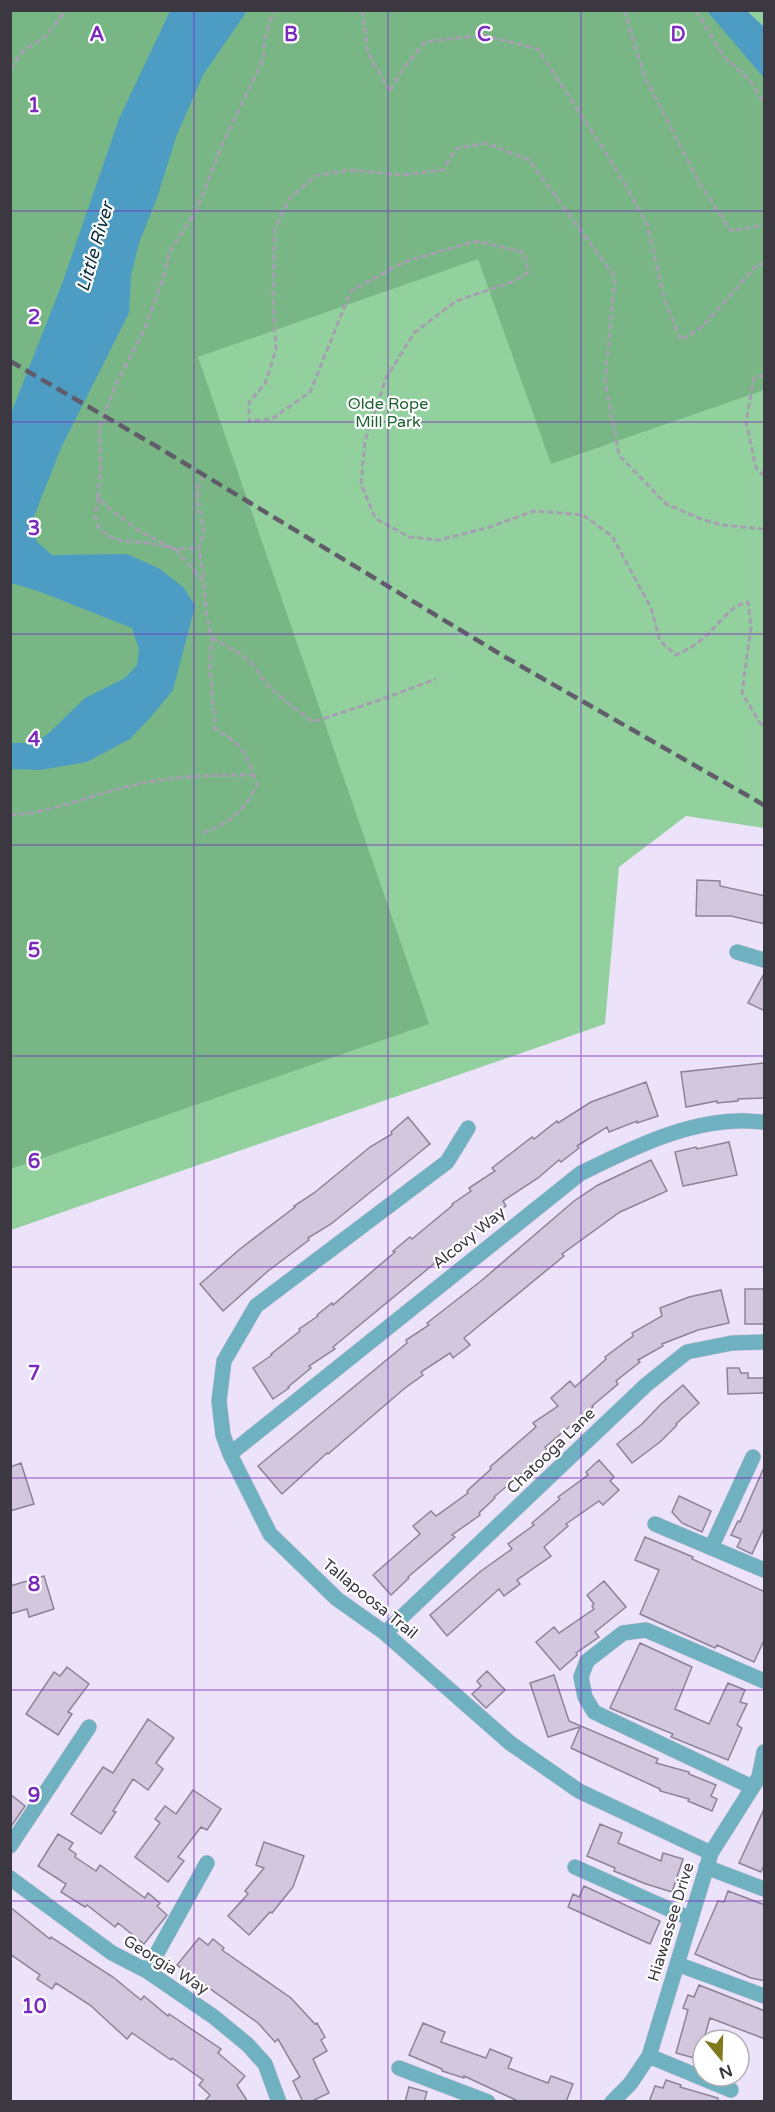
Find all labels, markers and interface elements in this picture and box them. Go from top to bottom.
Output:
text: A [90,23,105,47]
text: B [284,23,298,47]
text: C [477,23,491,47]
text: D [670,23,686,47]
text: 1 [28,94,40,118]
water label: Little River [72,198,119,294]
text: 2 [28,306,40,330]
park label: Olde Rope Mill Park [348,394,428,432]
text: 3 [28,517,40,541]
text: 4 [28,728,41,752]
text: 5 [28,939,40,963]
text: 6 [28,1150,40,1174]
street label: Alcovy Way [428,1202,510,1274]
text: 7 [28,1362,40,1386]
street label: Chatooga Lane [503,1404,599,1498]
street label: Tallapoosa Trail [318,1555,422,1643]
text: 8 [28,1573,40,1597]
text: 9 [28,1784,40,1808]
street label: Hiawassee Drive [643,1860,699,1984]
street label: Georgia Way [120,1931,213,1999]
text: 10 [21,1995,47,2019]
north arrow [691,2028,751,2088]
text: N [716,2060,735,2083]

